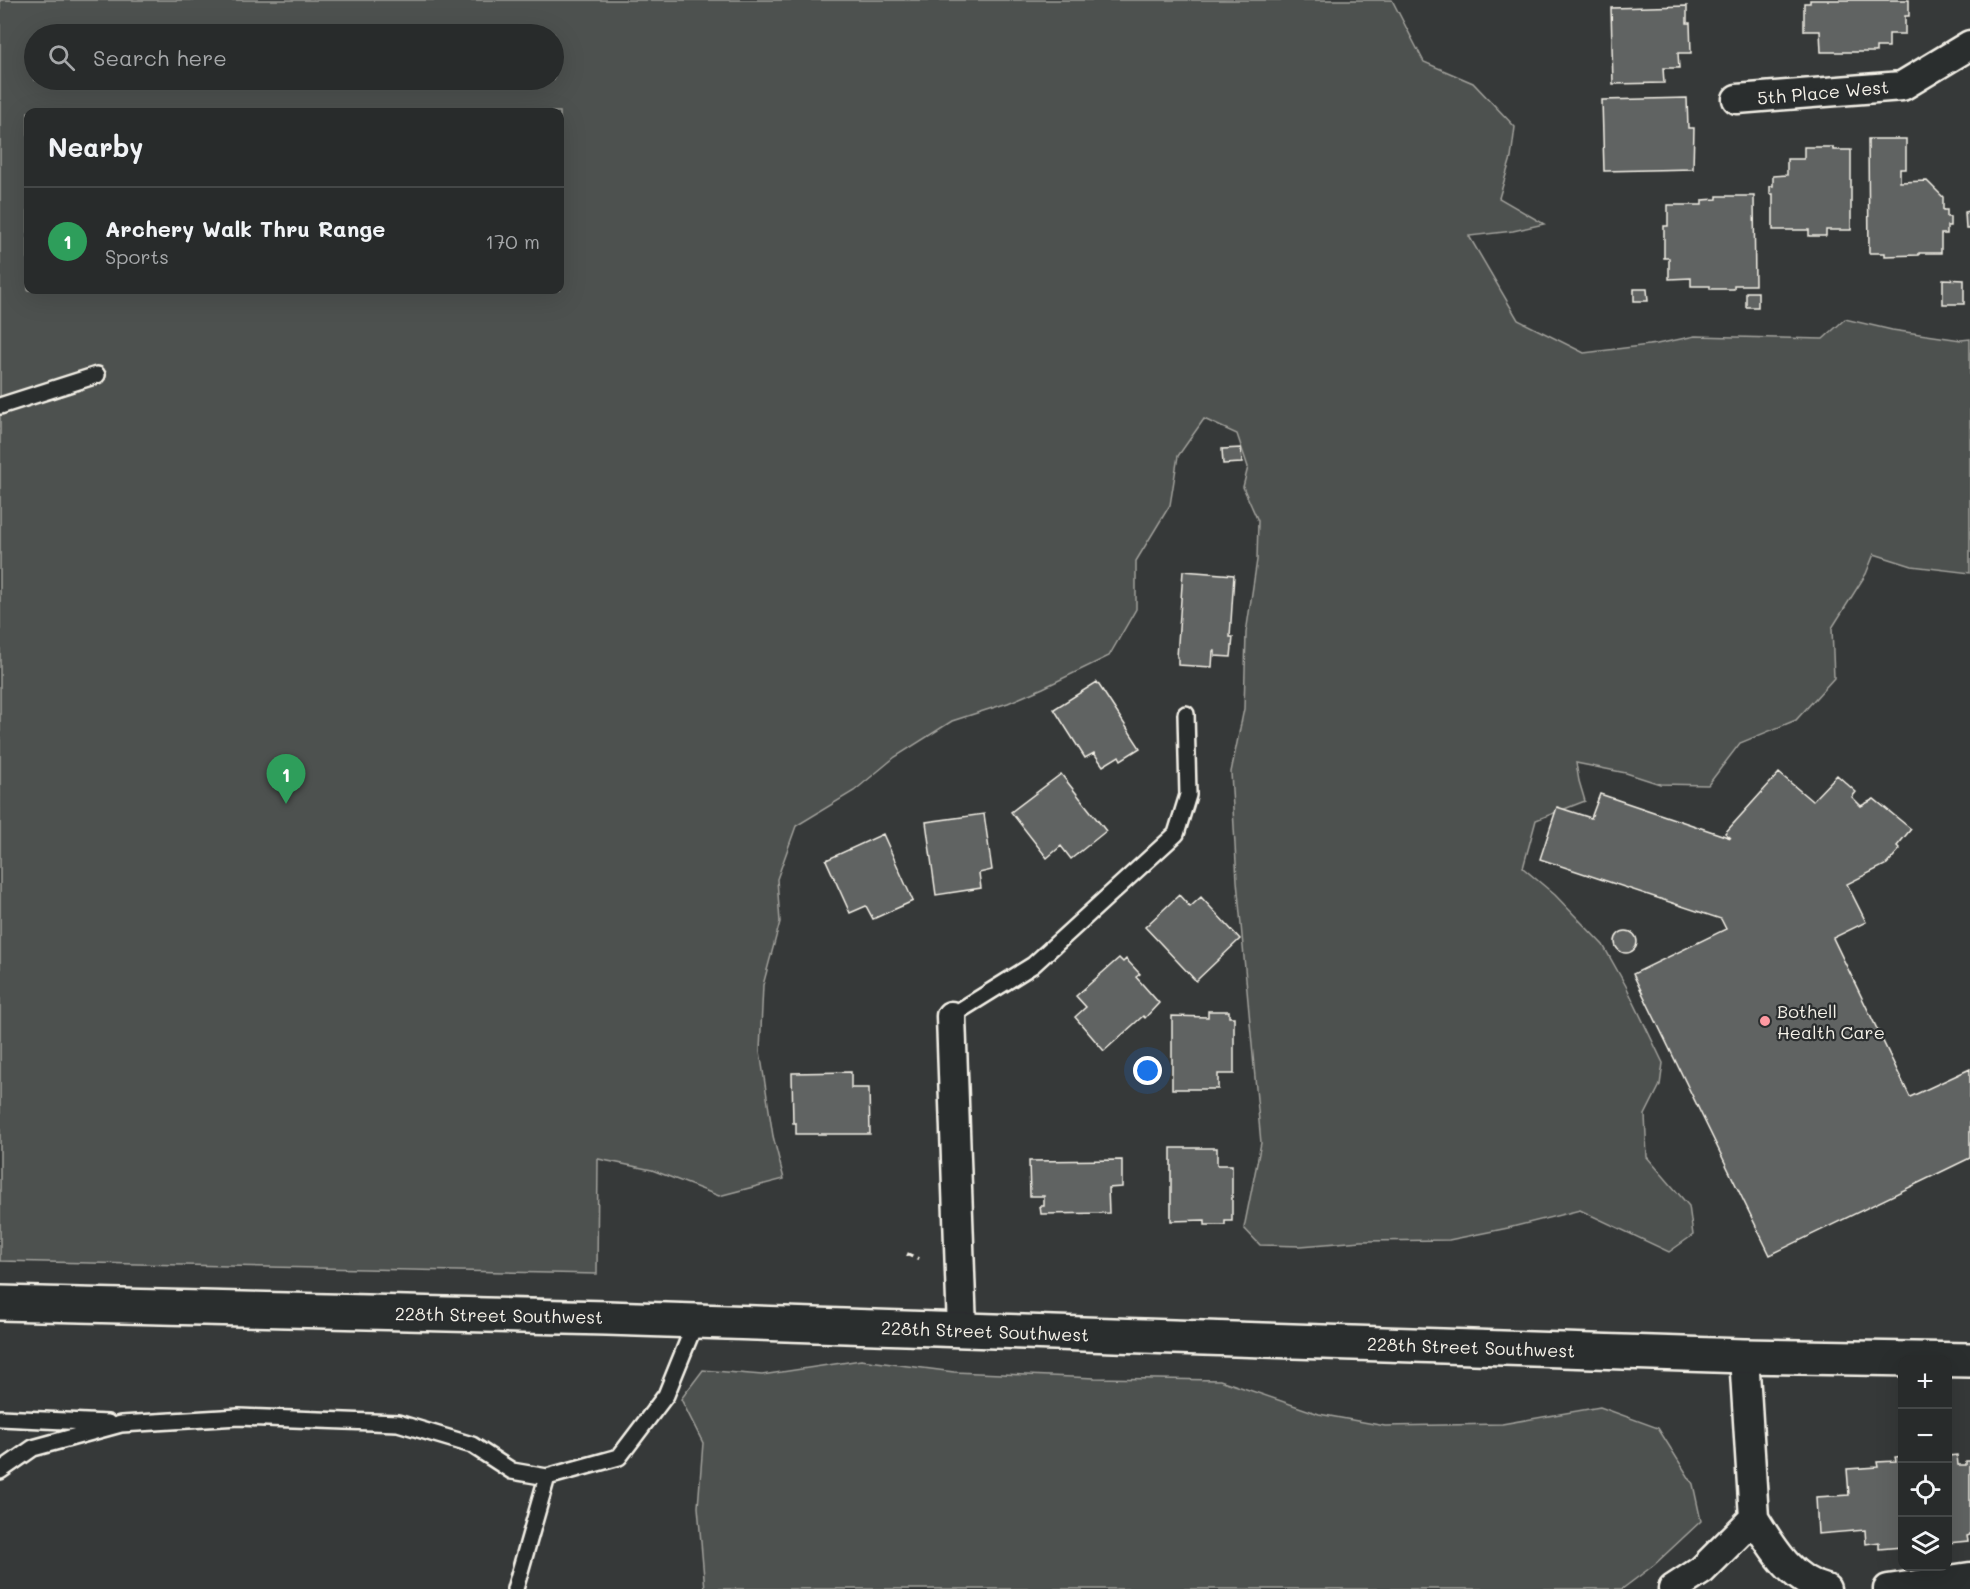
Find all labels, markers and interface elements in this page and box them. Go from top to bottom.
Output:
search box [24,24,564,90]
icon: search [45,41,78,74]
text: Search here [93,43,227,72]
street label: 5th Place West [1756,74,1890,110]
text: Nearby [48,130,143,164]
text: Archery Walk Thru Range [105,214,385,243]
text: 1 [63,228,72,254]
text: 170 m [485,228,540,254]
text: Sports [105,243,169,269]
pin: 1 [266,754,306,804]
place label: Bothell Health Care [1777,999,1885,1044]
marker: Bothell Health Care [1758,1014,1772,1028]
your location [1133,1056,1162,1085]
street label: 228th Street Southwest [395,1301,603,1329]
street label: 228th Street Southwest [880,1315,1090,1347]
street label: 228th Street Southwest [1366,1331,1576,1363]
map controls [1898,1355,1952,1571]
button: + [1898,1355,1952,1409]
button: − [1898,1409,1952,1463]
button: locate [1898,1463,1952,1517]
button: layers [1898,1517,1952,1571]

